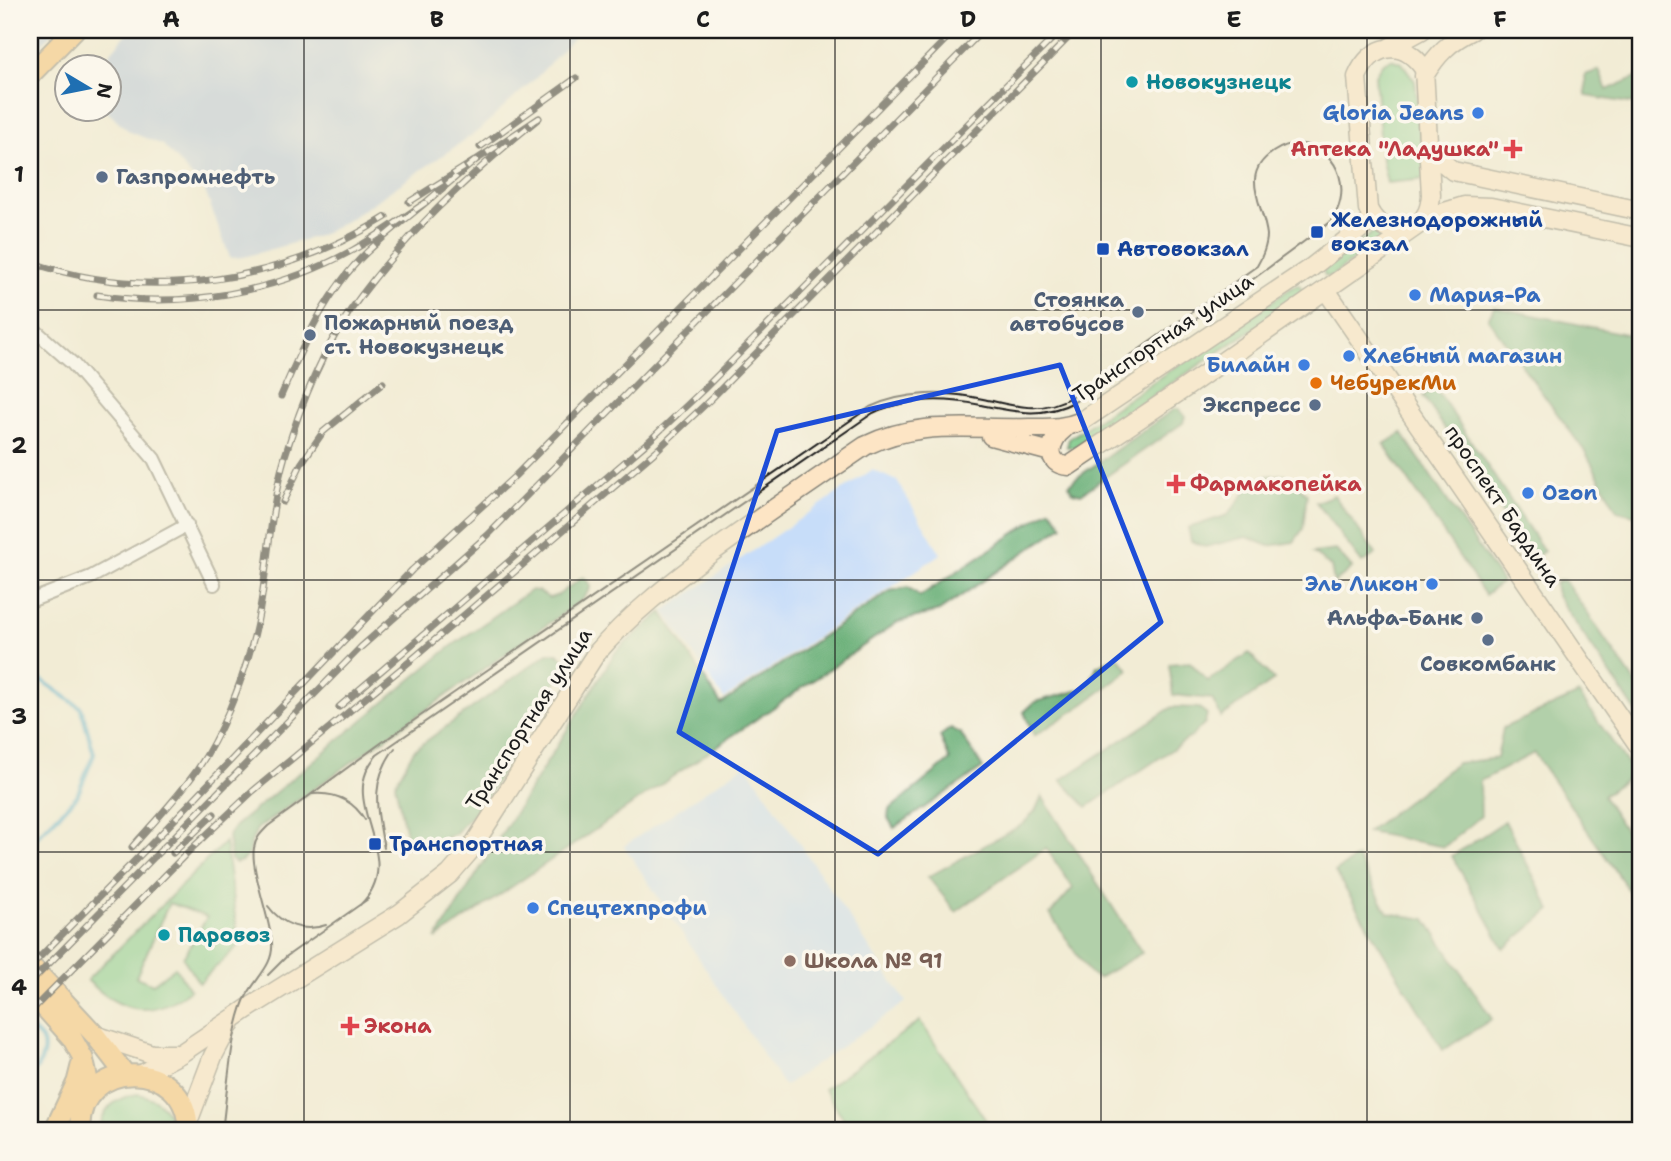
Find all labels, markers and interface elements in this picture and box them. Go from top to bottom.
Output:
text: A [162,4,180,34]
text: B [430,4,444,34]
text: C [696,4,710,34]
text: D [960,4,976,34]
text: E [1226,4,1242,34]
text: F [1493,4,1507,34]
north arrow [52,52,122,122]
place label: Новокузнецк [1146,68,1291,96]
marker: Новокузнецк [1124,74,1140,90]
text: N [91,81,118,100]
place label: Gloria Jeans [1323,99,1464,127]
marker: Gloria Jeans [1470,105,1486,121]
place label: Аптека "Ладушка" [1290,135,1499,163]
marker: Аптека "Ладушка" [1505,141,1521,157]
text: 1 [14,159,24,189]
place label: Газпромнефть [116,163,275,191]
marker: Газпромнефть [94,169,110,185]
place label: Железнодорожный вокзал [1331,206,1543,258]
marker: Железнодорожный вокзал [1309,224,1325,240]
place label: Автовокзал [1117,235,1249,263]
marker: Автовокзал [1095,241,1111,257]
street label: Транспортная улица [1067,267,1259,409]
place label: Мария-Ра [1429,281,1541,309]
place label: Стоянка автобусов [1010,286,1125,338]
marker: Мария-Ра [1407,287,1423,303]
marker: Стоянка автобусов [1130,304,1146,320]
place label: Пожарный поезд ст. Новокузнецк [324,309,514,361]
marker: Пожарный поезд ст. Новокузнецк [302,327,318,343]
place label: Хлебный магазин [1363,342,1562,370]
marker: Хлебный магазин [1341,348,1357,364]
place label: Билайн [1207,351,1290,379]
marker: Билайн [1296,357,1312,373]
place label: ЧебурекМи [1330,369,1457,397]
marker: ЧебурекМи [1308,375,1324,391]
place label: Экспресс [1203,391,1301,419]
marker: Экспресс [1307,397,1323,413]
street label: проспект Бардина [1438,420,1568,592]
text: 2 [11,430,27,460]
place label: Фармакопейка [1190,470,1362,498]
marker: Фармакопейка [1168,476,1184,492]
place label: Ozon [1542,479,1597,507]
marker: Ozon [1520,485,1536,501]
place label: Эль Ликон [1305,570,1418,598]
marker: Эль Ликон [1424,576,1440,592]
place label: Альфа-Банк [1327,604,1463,632]
marker: Альфа-Банк [1469,610,1485,626]
street label: Транспортная улица [460,622,598,816]
marker: Совкомбанк [1480,632,1496,648]
place label: Совкомбанк [1420,650,1556,678]
text: 3 [11,701,27,731]
place label: Транспортная [389,830,543,858]
marker: Транспортная [367,836,383,852]
place label: Спецтехпрофи [547,894,707,922]
marker: Спецтехпрофи [525,900,541,916]
place label: Паровоз [178,921,270,949]
marker: Паровоз [156,927,172,943]
place label: Школа № 91 [804,947,942,975]
marker: Школа № 91 [782,953,798,969]
text: 4 [11,972,27,1002]
place label: Экона [364,1012,432,1040]
marker: Экона [342,1018,358,1034]

